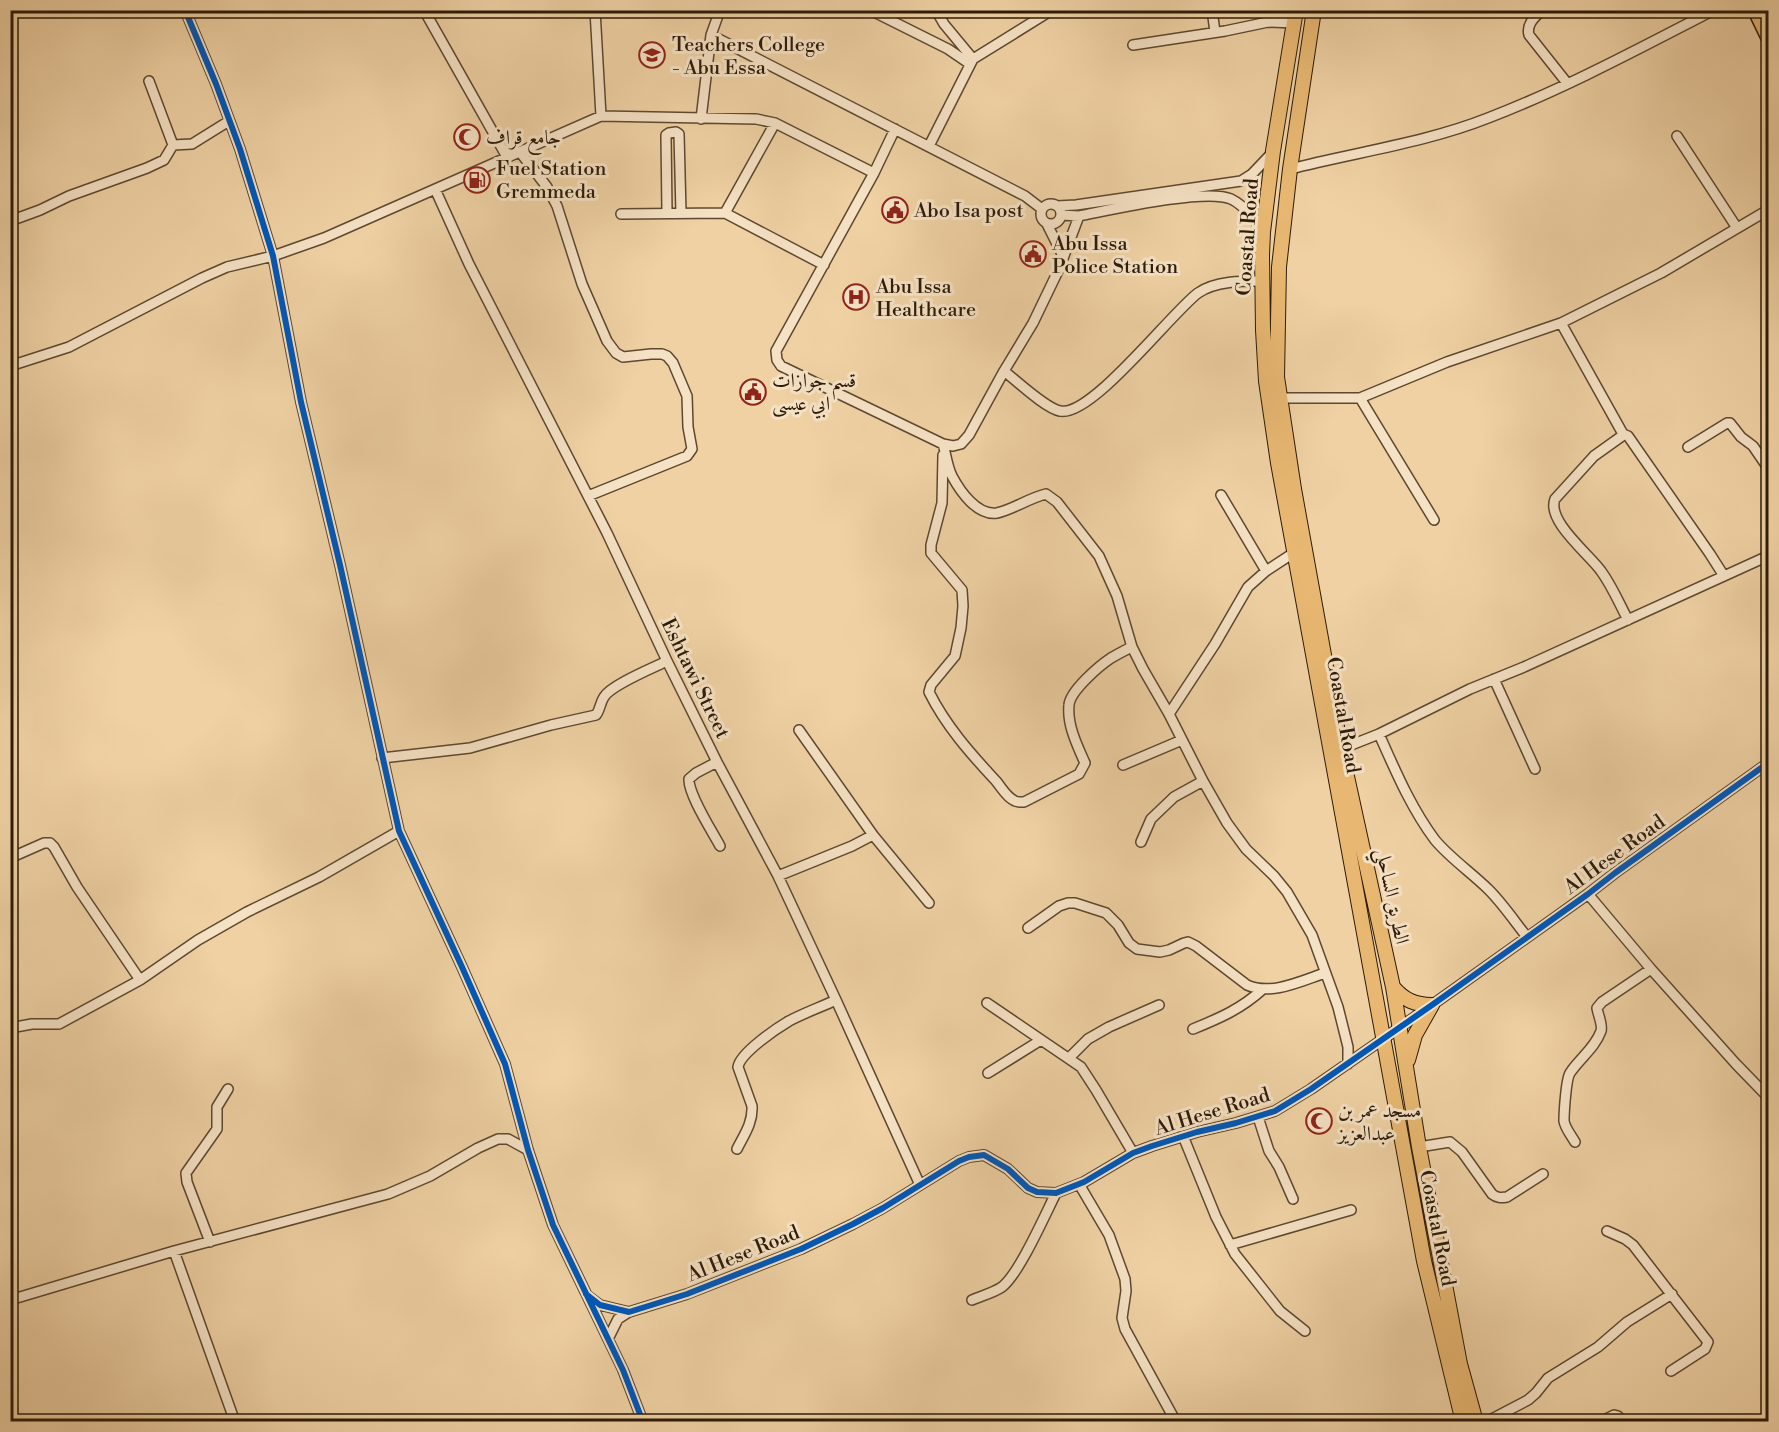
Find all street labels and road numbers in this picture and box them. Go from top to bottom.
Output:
street label: Coastal Road [1232,177,1265,297]
street label: Eshtawi Street [655,614,735,743]
street label: Coastal Road [1320,655,1365,776]
street label: Al Hese Road [1558,810,1671,901]
street label: الطريق الساحلي [1363,846,1414,948]
street label: Al Hese Road [1151,1083,1274,1142]
street label: Coastal Road [1413,1168,1460,1289]
street label: Al Hese Road [683,1220,804,1289]

